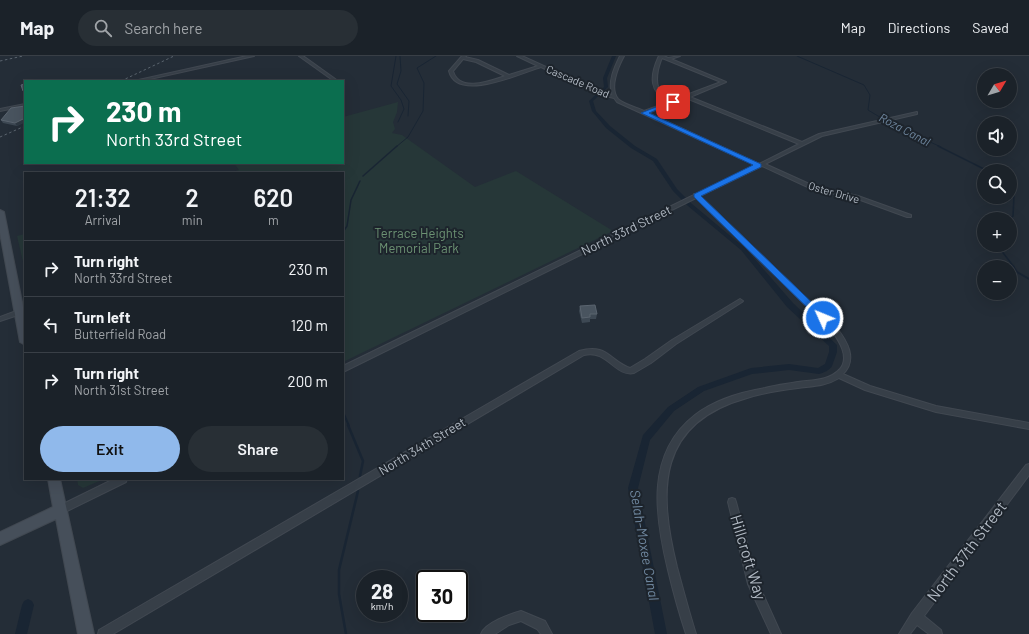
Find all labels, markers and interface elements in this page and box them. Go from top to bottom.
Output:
search box [78,10,358,46]
text: Map [20,16,54,39]
icon: search [92,17,114,39]
text: Search here [124,19,202,37]
text: Map [841,19,866,36]
text: Directions [888,19,950,36]
text: Saved [972,19,1009,36]
street label: Cascade Road [545,62,611,100]
north arrow [977,68,1017,108]
map controls [977,68,1017,300]
pin [656,85,690,119]
icon: arrive [662,91,684,113]
text: 230 m [106,94,181,128]
icon: right [40,96,92,148]
water label: Roza Canal [877,110,933,148]
button: sound [977,116,1017,156]
text: North 33rd Street [106,128,242,150]
button: search [977,164,1017,204]
street label: Oster Drive [807,179,861,206]
text: 21:32 [75,183,131,212]
text: 2 [186,183,199,212]
text: 620 [254,183,293,212]
street label: North 33rd Street [578,201,674,259]
text: Arrival [85,212,121,228]
text: min [182,212,203,228]
text: m [268,212,279,228]
button: + [977,212,1017,252]
park label: Terrace Heights Memorial Park [374,225,464,256]
text: Turn right [74,252,139,270]
icon: right [40,258,62,280]
text: 230 m [288,260,328,278]
button: − [977,260,1017,300]
text: North 33rd Street [74,270,172,286]
position arrow [802,297,844,339]
text: Turn left [74,308,130,326]
icon: left [40,314,62,336]
text: 120 m [291,316,328,334]
text: Butterfield Road [74,326,166,342]
text: Turn right [74,364,139,382]
icon: right [40,370,62,392]
text: 200 m [288,372,328,390]
text: North 31st Street [74,382,169,398]
street label: North 34th Street [376,414,468,478]
button: Exit [40,426,180,472]
button: Share [188,426,328,472]
water label: Selah-Moxee Canal [627,488,663,602]
street label: North 37th Street [922,497,1010,605]
street label: Hillcroft Way [727,512,771,602]
speed limit sign: 30 [416,570,468,622]
text: 28 [371,579,393,603]
text: km/h [371,600,393,612]

